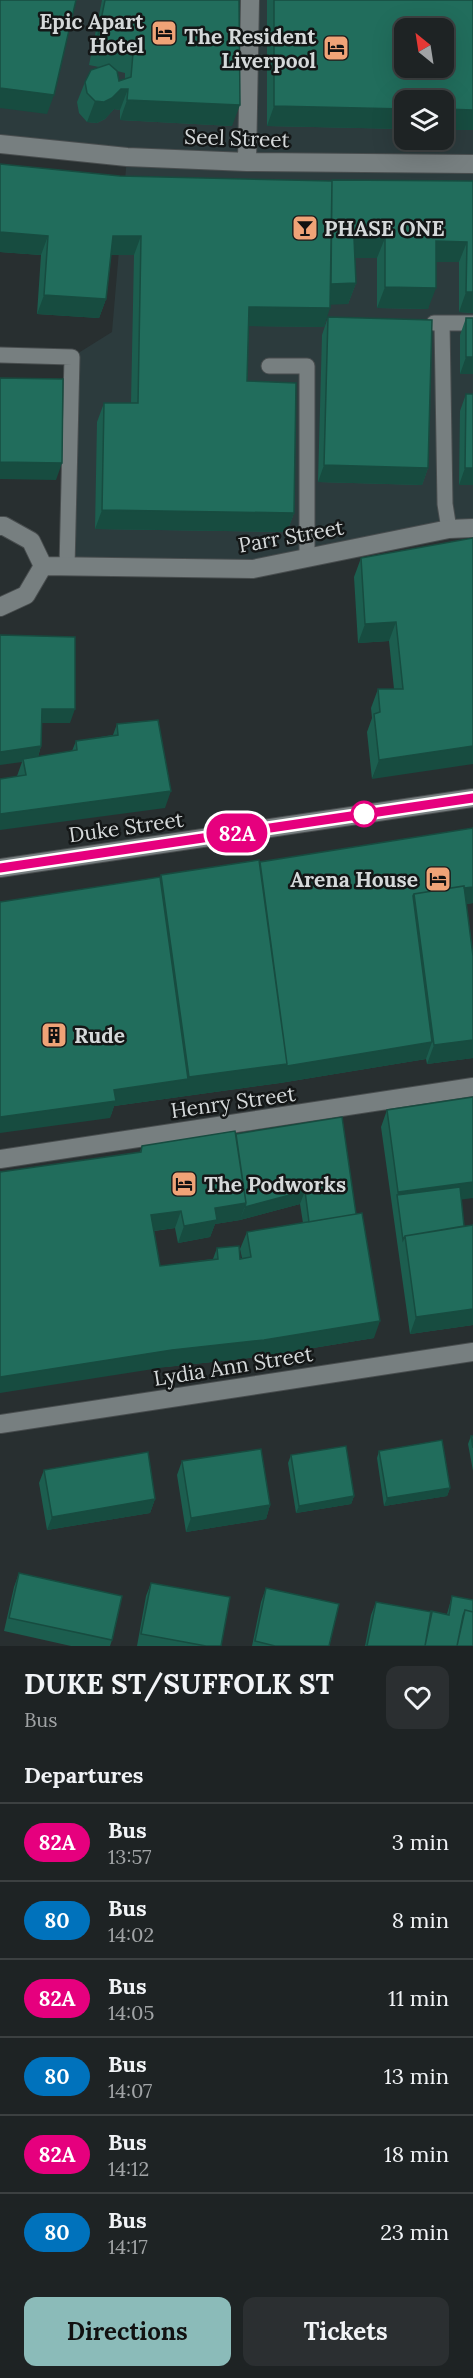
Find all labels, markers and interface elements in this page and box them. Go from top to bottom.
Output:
place label: Epic Apart Hotel [39,8,144,59]
hotel icon: Epic Apart Hotel [149,18,179,48]
north arrow [394,18,454,78]
map controls [394,18,454,150]
place label: The Resident Liverpool [184,23,316,74]
hotel icon: The Resident Liverpool [321,33,351,63]
button: layers [394,90,454,150]
street label: Seel Street [184,123,291,153]
bar icon: PHASE ONE [290,213,320,243]
place label: PHASE ONE [324,215,445,242]
street label: Parr Street [236,513,347,559]
unlabelled marker [351,801,377,827]
street label: Duke Street [67,805,186,848]
line badge: 82A [202,814,272,852]
text: 82A [218,820,256,847]
hotel icon: Arena House [423,864,453,894]
place label: Arena House [290,866,418,893]
building icon: Rude [39,1020,69,1050]
place label: Rude [74,1022,125,1049]
street label: Henry Street [169,1080,298,1124]
hotel icon: The Podworks [169,1169,199,1199]
place label: The Podworks [204,1171,346,1198]
street label: Lydia Ann Street [151,1340,315,1392]
text: DUKE ST/SUFFOLK ST [24,1666,334,1702]
button: heart [386,1666,449,1729]
text: Bus [24,1707,58,1732]
text: Departures [24,1761,143,1789]
text: Bus [108,1816,147,1844]
text: 3 min [392,1828,449,1856]
text: 82A [38,1829,76,1856]
text: 13:57 [108,1844,152,1869]
text: Bus [108,1894,147,1922]
text: 8 min [392,1906,449,1934]
text: 80 [44,1907,70,1934]
text: 14:02 [108,1922,154,1947]
text: Bus [108,1972,147,2000]
text: 11 min [388,1984,449,2012]
text: 82A [38,1985,76,2012]
text: 14:05 [108,2000,154,2025]
text: Bus [108,2050,147,2078]
text: 13 min [384,2062,449,2090]
text: 80 [44,2063,70,2090]
text: 14:07 [108,2078,152,2103]
text: Bus [108,2128,147,2156]
text: 18 min [384,2140,449,2168]
text: 82A [38,2141,76,2168]
text: 14:12 [108,2156,149,2181]
text: Bus [108,2206,147,2234]
text: 23 min [380,2218,449,2246]
text: 80 [44,2219,70,2246]
text: 14:17 [108,2234,148,2259]
button: Directions [24,2297,231,2366]
button: Tickets [243,2297,449,2366]

